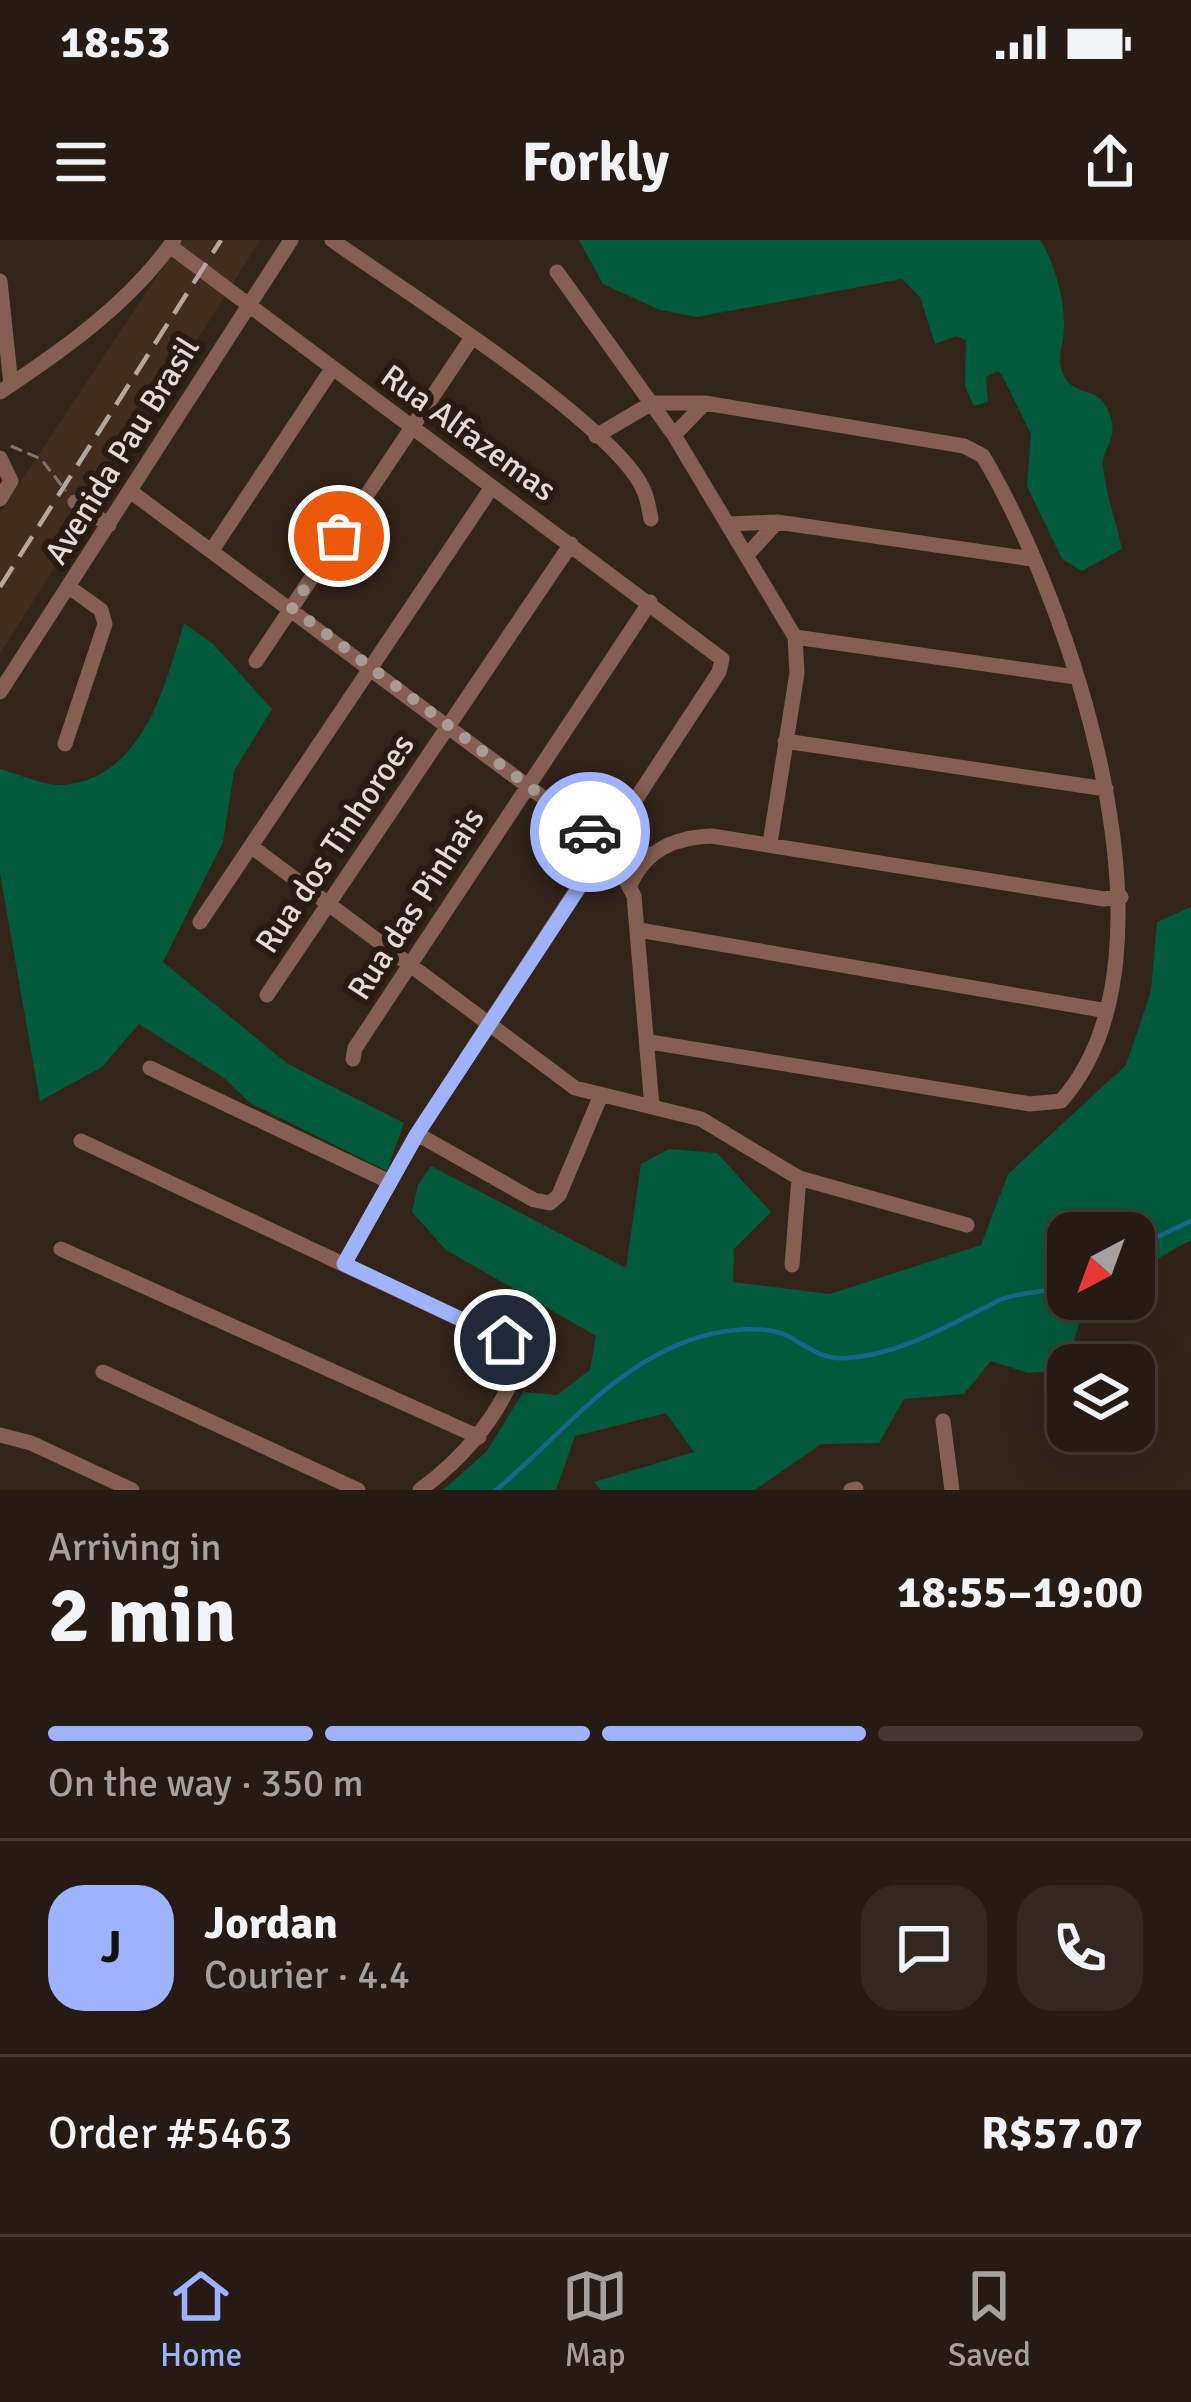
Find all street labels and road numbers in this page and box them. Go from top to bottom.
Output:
street label: Avenida Pau Brasil [36,329,209,572]
street label: Rua Alfazemas [373,356,564,510]
street label: Rua dos Tinhoroes [247,726,424,961]
street label: Rua das Pinhais [339,800,494,1008]

